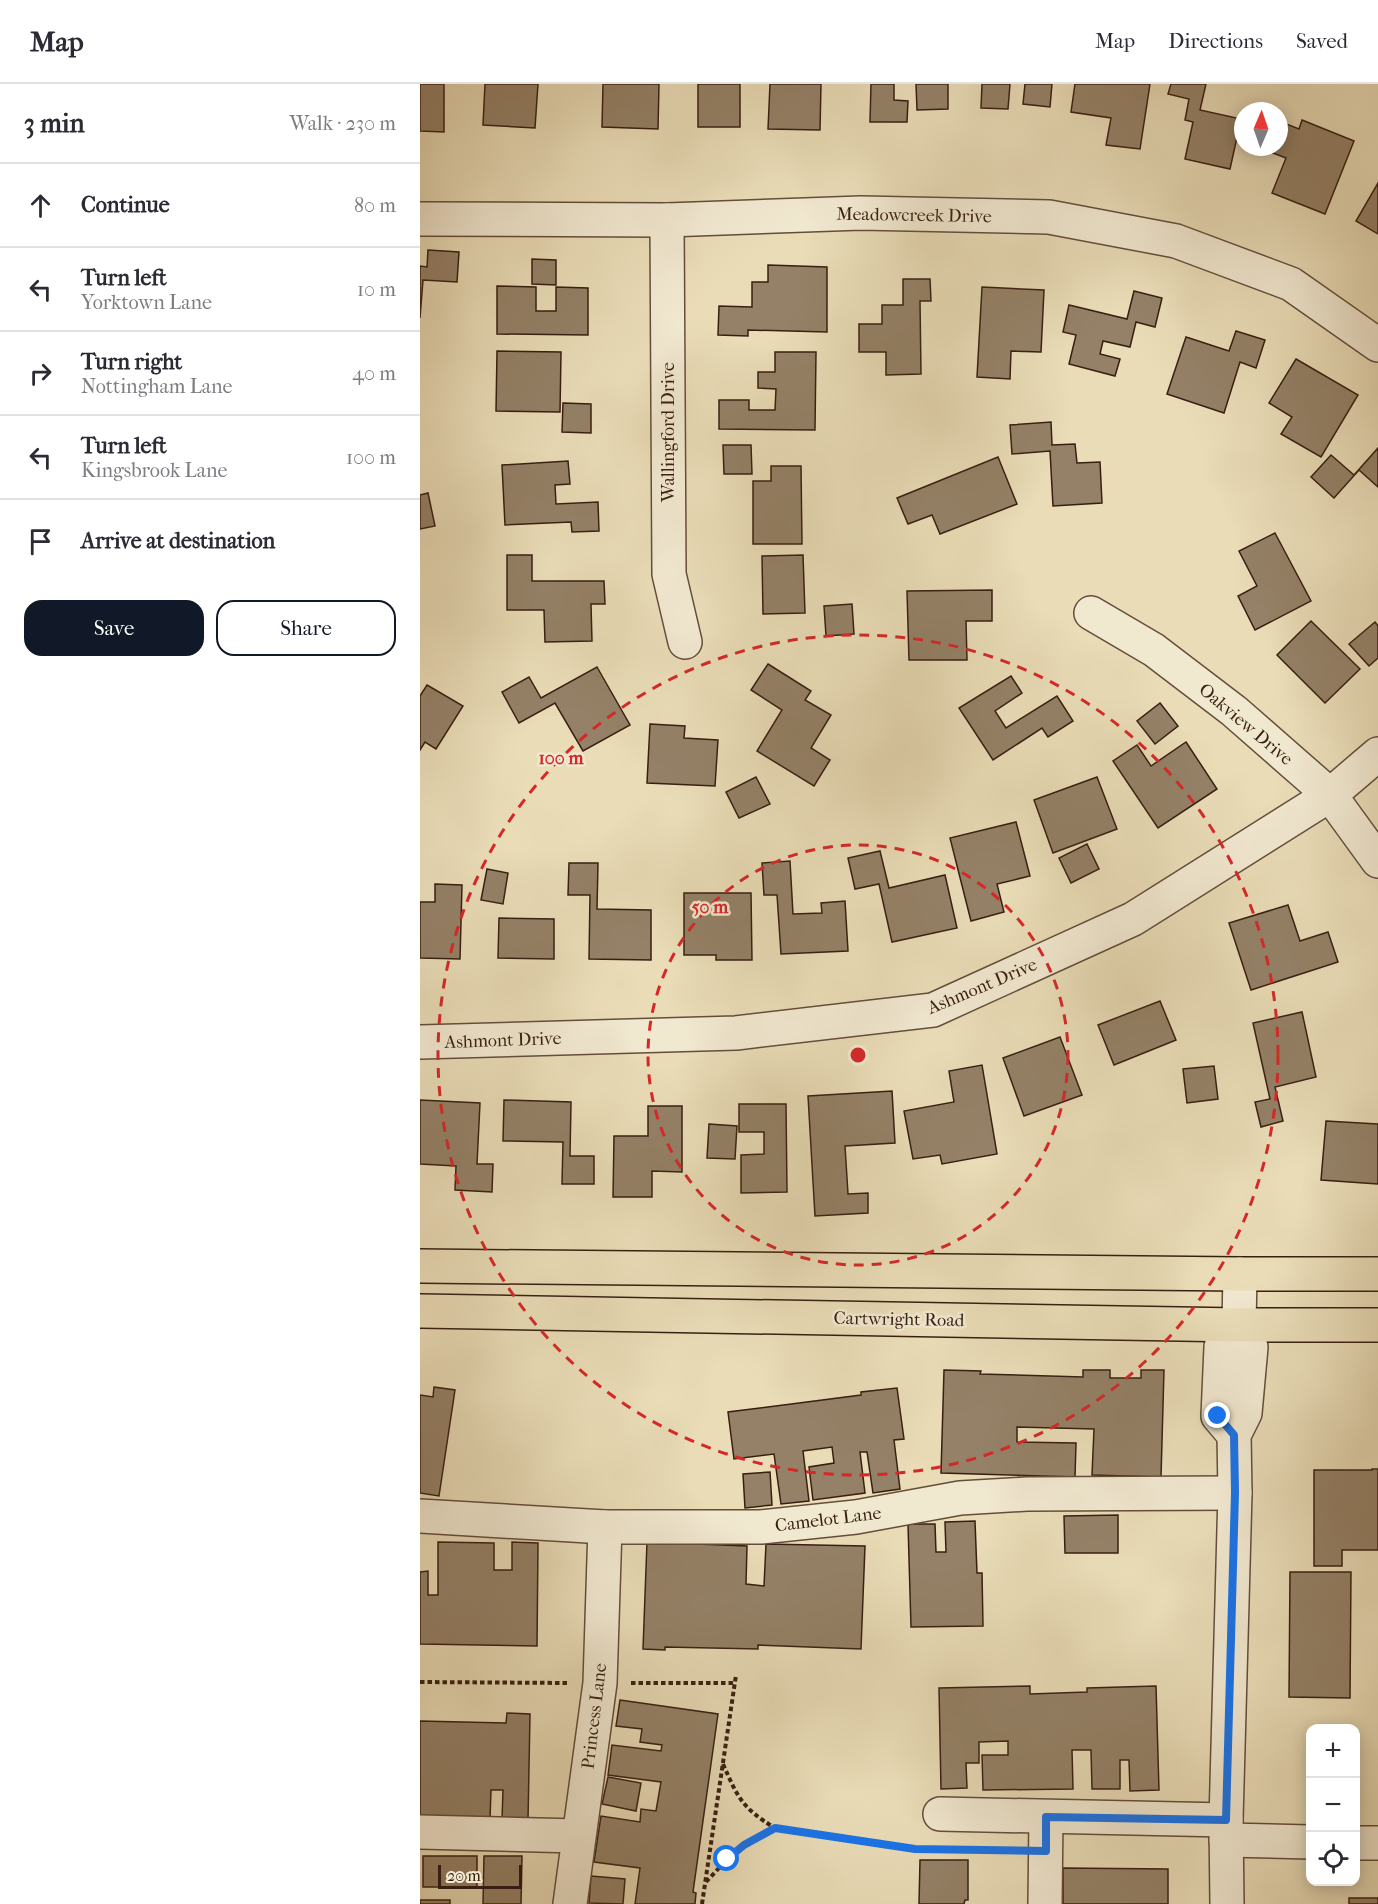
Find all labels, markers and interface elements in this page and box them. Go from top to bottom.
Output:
text: Map [30,25,84,58]
text: Map [1095,29,1135,53]
text: Directions [1168,29,1263,53]
text: Saved [1296,29,1348,53]
north arrow [1234,102,1288,156]
text: 3 min [24,108,85,139]
text: Walk · 230 m [290,112,396,135]
icon: ahead [24,189,57,222]
text: Continue [81,192,170,218]
text: 80 m [354,194,396,217]
street label: Meadowcreek Drive [836,204,992,227]
text: Turn left [81,265,167,291]
icon: left [24,273,57,306]
text: 10 m [357,278,396,301]
text: Yorktown Lane [81,291,212,314]
text: Turn right [81,349,182,375]
icon: right [24,357,57,390]
text: 40 m [352,362,396,385]
street label: Wallingford Drive [658,362,679,503]
text: Nottingham Lane [81,375,233,398]
text: Turn left [81,433,167,459]
icon: left [24,441,57,474]
text: 100 m [346,446,396,469]
text: Kingsbrook Lane [81,459,227,482]
icon: arrive [24,525,57,558]
text: Arrive at destination [81,528,275,554]
button: Save [24,600,204,656]
button: Share [216,600,396,656]
street label: Oakview Drive [1194,679,1297,770]
text: 100 m [538,748,585,769]
text: 50 m [692,897,729,918]
street label: Ashmont Drive [923,954,1040,1019]
street label: Ashmont Drive [443,1028,562,1053]
centre of rings [848,1045,868,1065]
street label: Cartwright Road [833,1308,965,1331]
route end [1204,1402,1230,1428]
street label: Camelot Lane [774,1503,882,1536]
street label: Princess Lane [578,1662,611,1770]
map controls [1306,1724,1360,1886]
button: + [1306,1724,1360,1778]
button: − [1306,1778,1360,1832]
button: locate [1306,1832,1360,1886]
route start [713,1845,739,1871]
scale bar [438,1862,522,1890]
text: 20 m [447,1866,481,1885]

